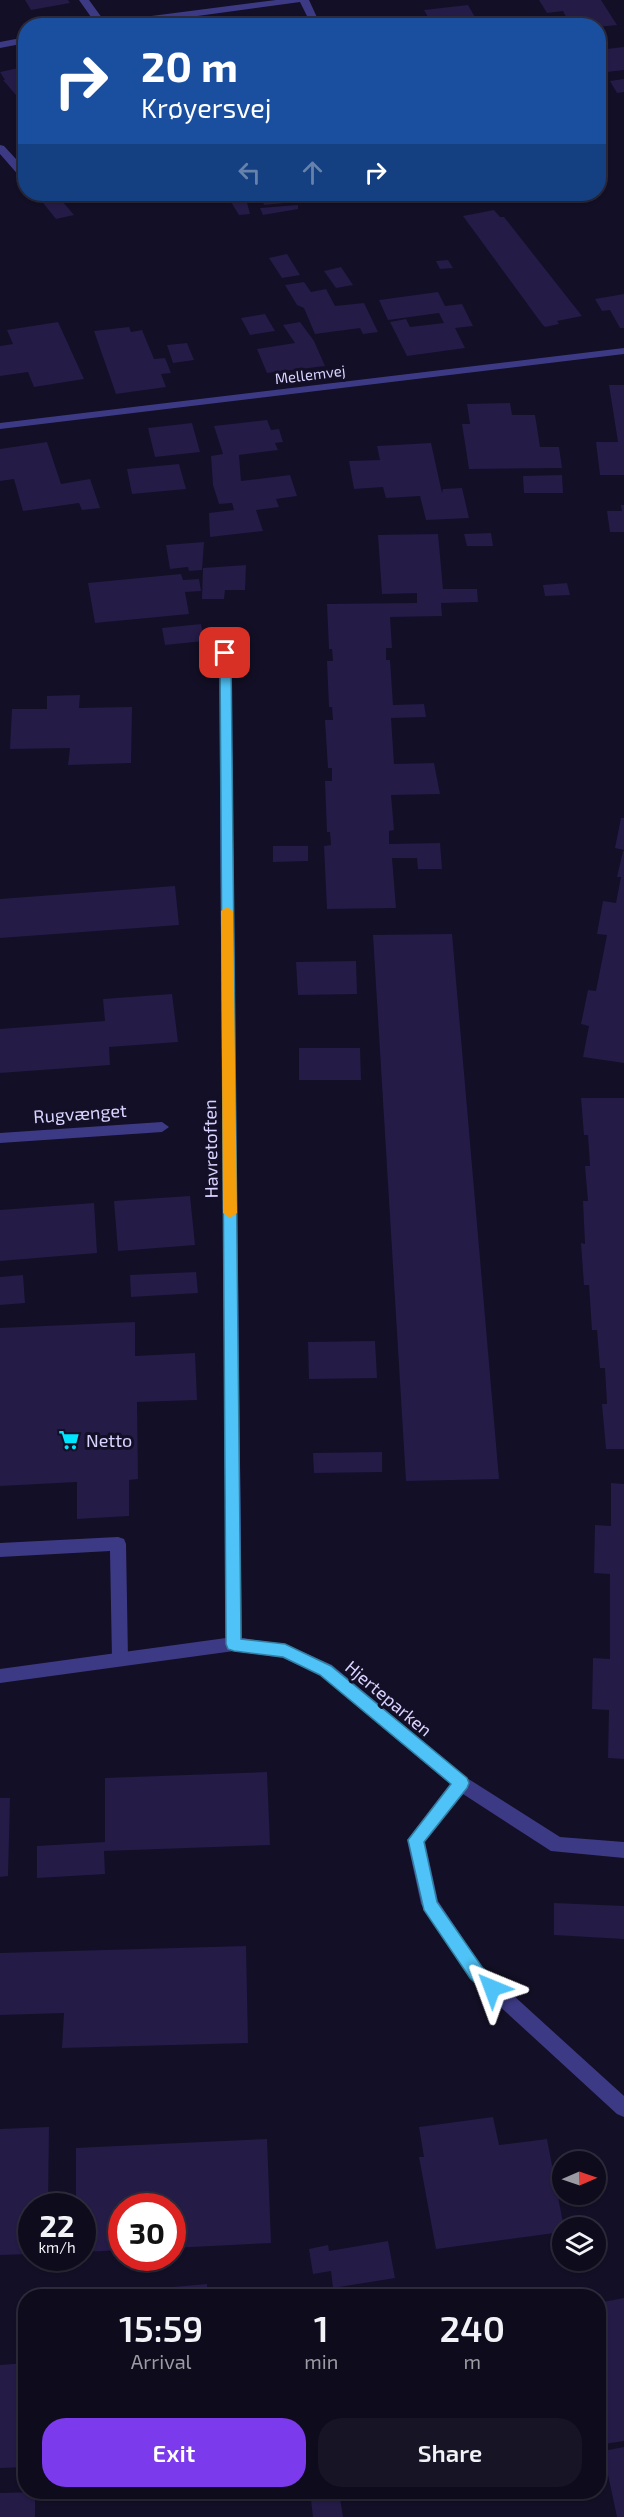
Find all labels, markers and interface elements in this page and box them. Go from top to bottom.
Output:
text: 20 m [141,40,238,90]
icon: right [42,42,120,120]
text: Krøyersvej [141,91,272,123]
icon: left [233,156,266,189]
icon: ahead [296,156,329,189]
icon: right [359,156,392,189]
street label: Mellemvej [274,361,346,388]
pin [199,627,250,678]
icon: arrive [208,636,241,669]
street label: Rugvænget [33,1099,128,1127]
street label: Havretoften [198,1099,222,1199]
supermarket icon: Netto [57,1428,81,1452]
place label: Netto [86,1429,132,1451]
street label: Hjerteparken [341,1655,437,1741]
position arrow [460,1956,524,2020]
north arrow [552,2151,606,2205]
map controls [552,2151,606,2271]
speed limit sign: 30 [108,2193,186,2271]
text: 22 [40,2207,74,2243]
button: layers [552,2217,606,2271]
text: km/h [38,2238,76,2256]
text: 15:59 [119,2306,203,2349]
text: 1 [314,2306,329,2349]
text: 240 [439,2306,505,2349]
text: Arrival [131,2349,192,2373]
text: min [304,2349,338,2373]
text: m [463,2349,481,2373]
button: Exit [42,2418,306,2487]
button: Share [318,2418,582,2487]

